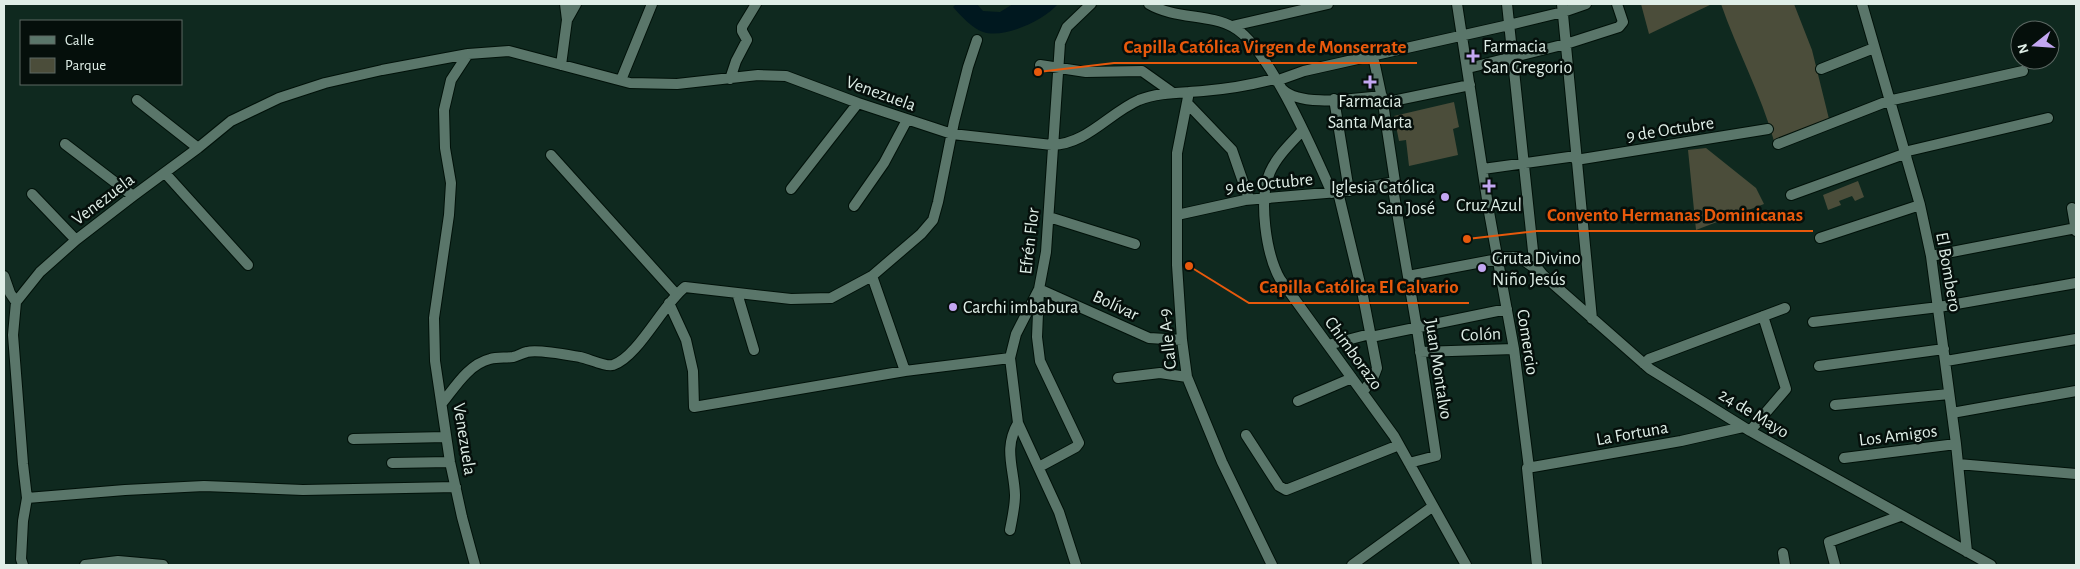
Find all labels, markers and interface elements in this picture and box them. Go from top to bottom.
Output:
legend [20,20,182,85]
north arrow [2010,20,2060,70]
callout: Capilla Católica Virgen de Monserrate [1114,29,1417,63]
text: Calle [65,33,94,48]
text: Capilla Católica Virgen de Monserrate [1123,38,1407,57]
place label: Farmacia San Gregorio [1483,38,1572,77]
text: N [2015,42,2032,55]
marker: Farmacia San Gregorio [1467,50,1479,62]
text: Parque [65,58,106,73]
street label: Venezuela [843,73,918,115]
marker: Farmacia Santa Marta [1364,76,1376,88]
place label: Farmacia Santa Marta [1328,93,1412,132]
street label: 9 de Octubre [1625,114,1715,146]
street label: 9 de Octubre [1224,170,1314,198]
street label: Venezuela [69,171,138,229]
place label: Iglesia Católica San José [1331,179,1435,218]
marker: Cruz Azul [1483,180,1495,192]
marker: Iglesia Católica San José [1439,191,1451,203]
place label: Cruz Azul [1456,197,1522,215]
callout: Convento Hermanas Dominicanas [1537,197,1813,231]
text: Convento Hermanas Dominicanas [1547,206,1803,225]
street label: Efrén Flor [1017,207,1043,275]
street label: El Bombero [1932,231,1964,314]
place label: Gruta Divino Niño Jesús [1492,250,1581,289]
marker: Gruta Divino Niño Jesús [1476,262,1488,274]
callout: Capilla Católica El Calvario [1249,269,1469,303]
text: Capilla Católica El Calvario [1259,278,1459,297]
street label: Bolívar [1090,288,1141,324]
place label: Carchi imbabura [963,299,1078,317]
marker: Carchi imbabura [947,301,959,313]
street label: Calle A-9 [1156,307,1180,370]
street label: Comercio [1513,308,1541,376]
street label: Chimborazo [1321,314,1386,394]
street label: Juan Montalvo [1421,318,1455,421]
street label: Colón [1461,325,1501,345]
street label: 24 de Mayo [1715,386,1792,442]
street label: Venezuela [449,402,479,477]
street label: La Fortuna [1595,419,1670,449]
street label: Los Amigos [1858,422,1938,450]

